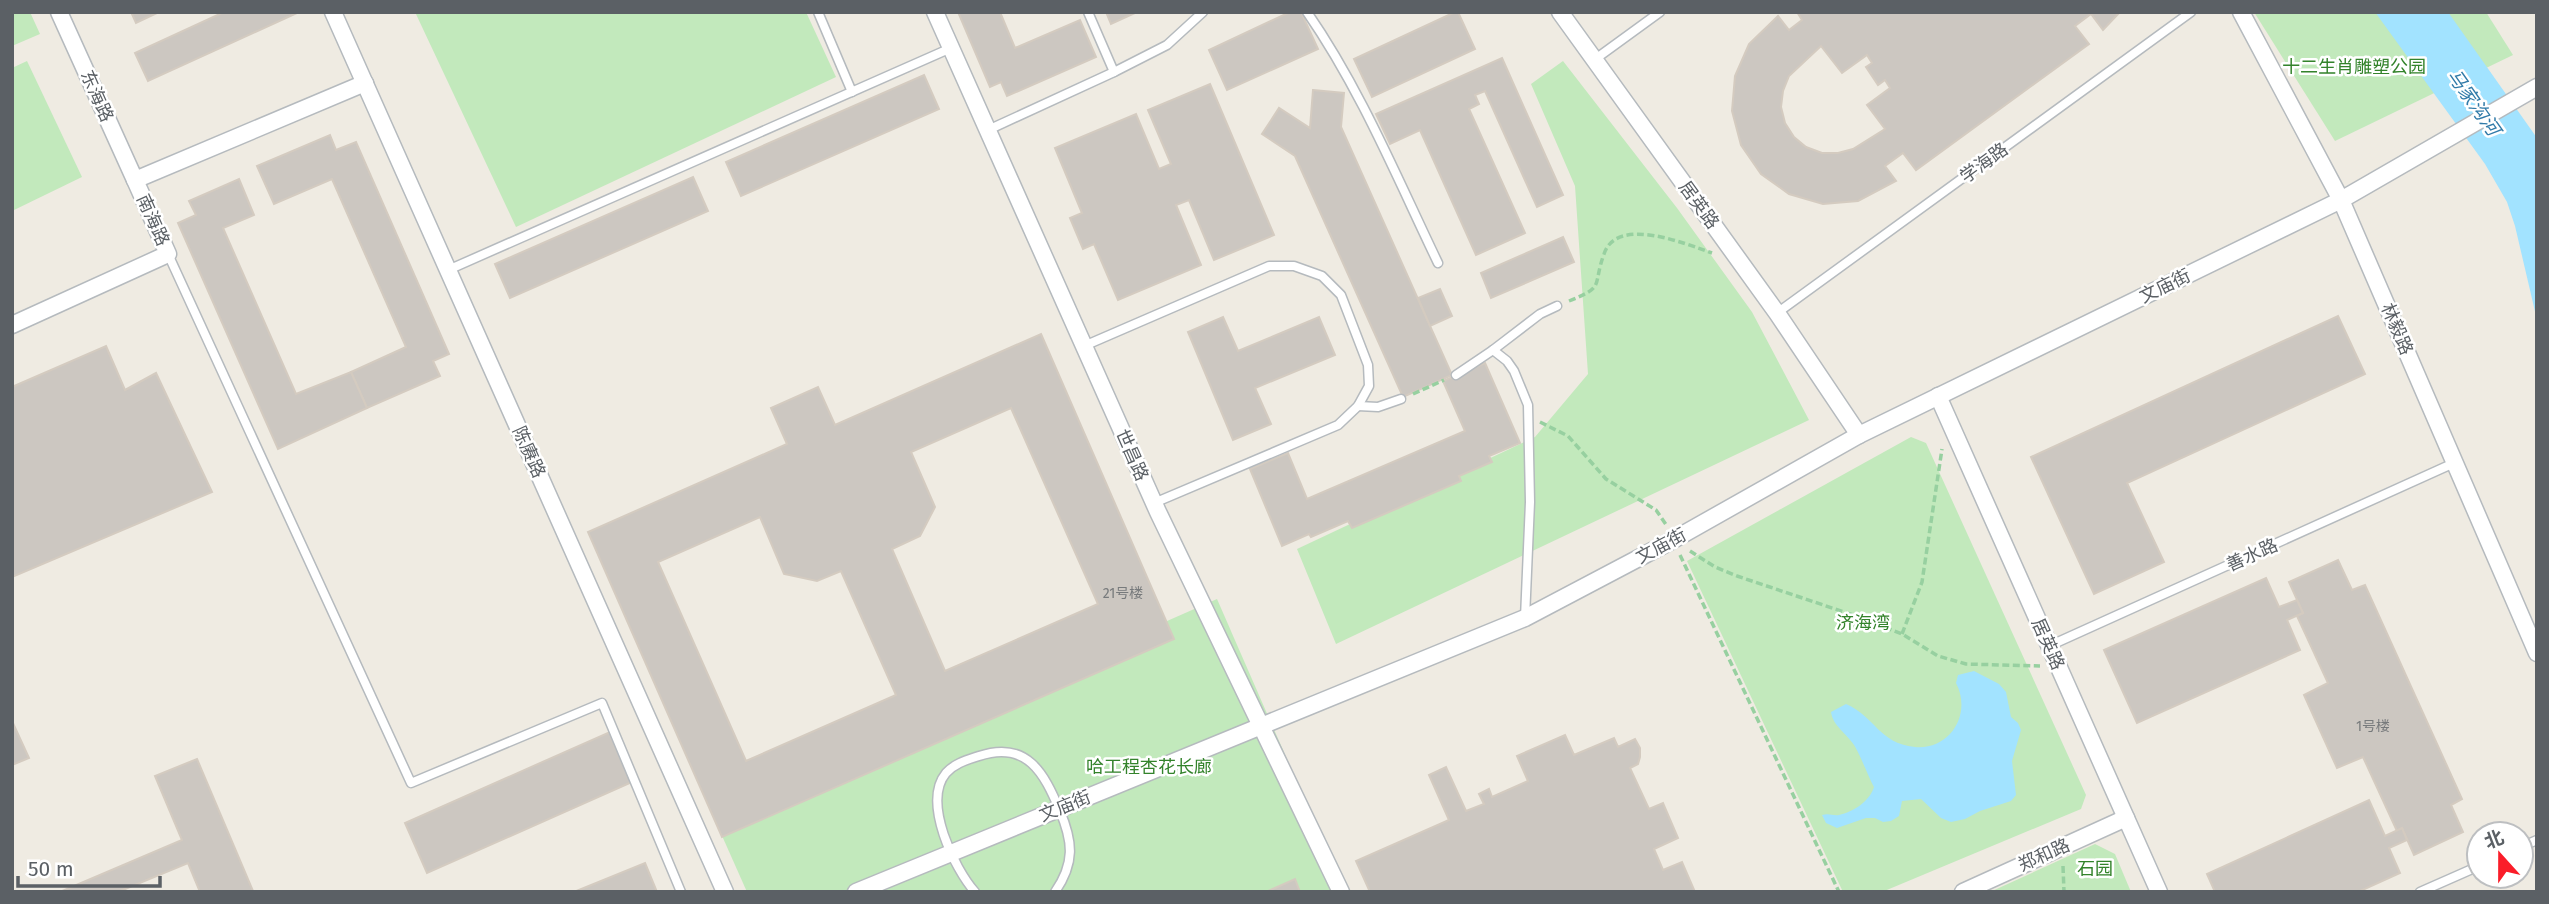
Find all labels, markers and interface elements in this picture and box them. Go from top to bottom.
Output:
park label: 十二生肖雕塑公园 [2282,56,2426,78]
water label: 马家沟河 [2442,65,2507,143]
street label: 东海路 [76,67,118,125]
street label: 学海路 [1956,138,2012,188]
street label: 居英路 [1674,177,1724,233]
street label: 南海路 [132,191,174,249]
street label: 文庙街 [2136,264,2194,308]
street label: 林毅路 [2376,300,2418,358]
street label: 陈赓路 [508,423,550,481]
street label: 世昌路 [1111,426,1153,484]
street label: 文庙街 [1632,524,1690,568]
street label: 善水路 [2223,534,2281,576]
house number: 21号楼 [1103,585,1143,602]
park label: 济海湾 [1836,612,1890,634]
street label: 居英路 [2027,615,2069,673]
house number: 1号楼 [2356,718,2390,735]
park label: 哈工程杏花长廊 [1086,756,1212,778]
street label: 文庙街 [1036,786,1094,826]
north arrow [2465,820,2535,890]
text: 北 [2481,825,2507,854]
street label: 郑和路 [2015,834,2073,876]
scale bar [18,844,159,888]
text: 50 m [28,856,74,882]
park label: 石园 [2077,858,2113,880]

